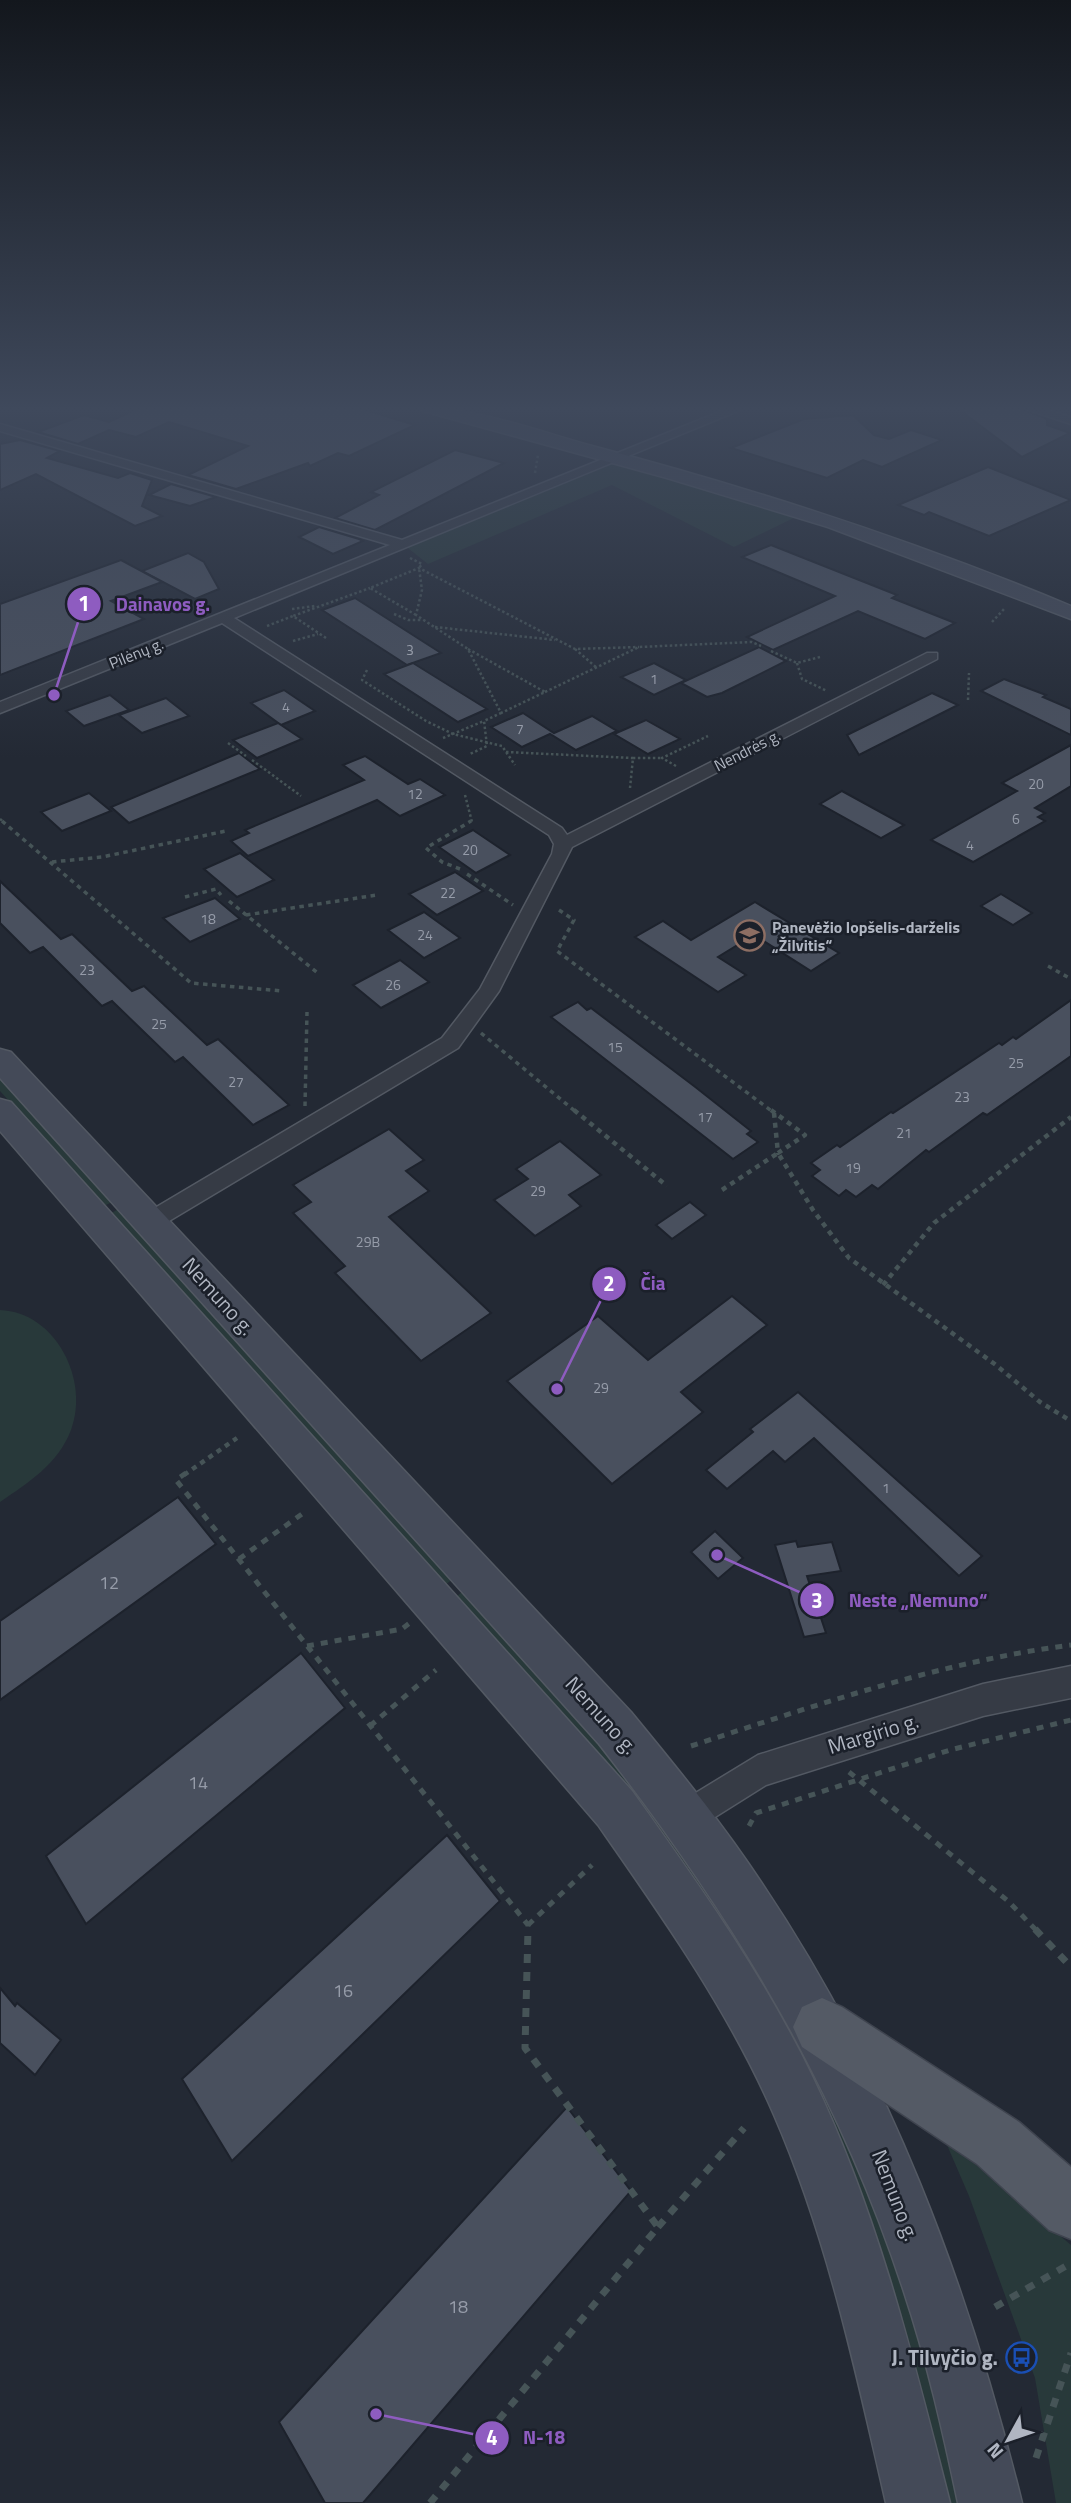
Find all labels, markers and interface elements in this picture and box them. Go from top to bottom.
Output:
callout: Dainavos g. [66,584,224,624]
text: 1 [78,587,90,619]
text: Dainavos g. [116,589,210,618]
street label: Pilėnų g. [105,631,167,675]
house number: 3 [406,639,414,660]
house number: 1 [650,668,658,689]
house number: 4 [282,696,290,717]
house number: 7 [516,718,524,739]
street label: Nendrės g. [709,723,785,777]
house number: 20 [1028,773,1044,794]
house number: 12 [407,783,423,804]
house number: 6 [1012,808,1020,829]
house number: 4 [966,834,974,855]
house number: 20 [462,839,478,860]
house number: 22 [440,882,456,903]
house number: 18 [200,908,216,929]
place label: Panevėžio lopšelis-darželis „Žilvitis“ [771,915,960,957]
school or university icon: Panevėžio lopšelis-darželis „Žilvitis“ [732,919,766,953]
house number: 24 [417,924,433,945]
house number: 23 [79,959,95,980]
house number: 26 [385,974,401,995]
house number: 25 [151,1013,167,1034]
house number: 15 [607,1036,623,1057]
house number: 25 [1008,1052,1024,1073]
house number: 27 [228,1071,244,1092]
house number: 23 [954,1086,970,1107]
house number: 17 [697,1106,713,1127]
house number: 21 [896,1122,912,1143]
house number: 19 [845,1157,861,1178]
house number: 29 [530,1180,546,1201]
house number: 29B [356,1231,380,1252]
street label: Nemuno g. [175,1250,263,1342]
callout: Čia [591,1264,679,1304]
text: 2 [603,1267,615,1299]
text: Čia [641,1268,666,1297]
house number: 29 [593,1377,609,1398]
house number: 1 [882,1477,890,1498]
house number: 12 [99,1569,119,1596]
callout: Neste „Nemuno“ [800,1580,1001,1620]
text: 3 [811,1584,823,1616]
text: Neste „Nemuno“ [849,1585,987,1614]
street label: Nemuno g. [558,1669,646,1761]
street label: Margirio g. [824,1704,922,1762]
house number: 14 [188,1769,208,1796]
house number: 16 [333,1977,353,2004]
street label: Nemuno g. [864,2145,928,2245]
house number: 18 [448,2293,468,2320]
bus stop icon: J. Tilvyčio g. [1004,2340,1038,2374]
place label: J. Tilvyčio g. [892,2341,998,2373]
north arrow [973,2405,1043,2475]
callout: N-18 [474,2418,579,2458]
text: 4 [486,2421,498,2453]
text: N-18 [523,2422,565,2451]
text: N [979,2437,1010,2466]

